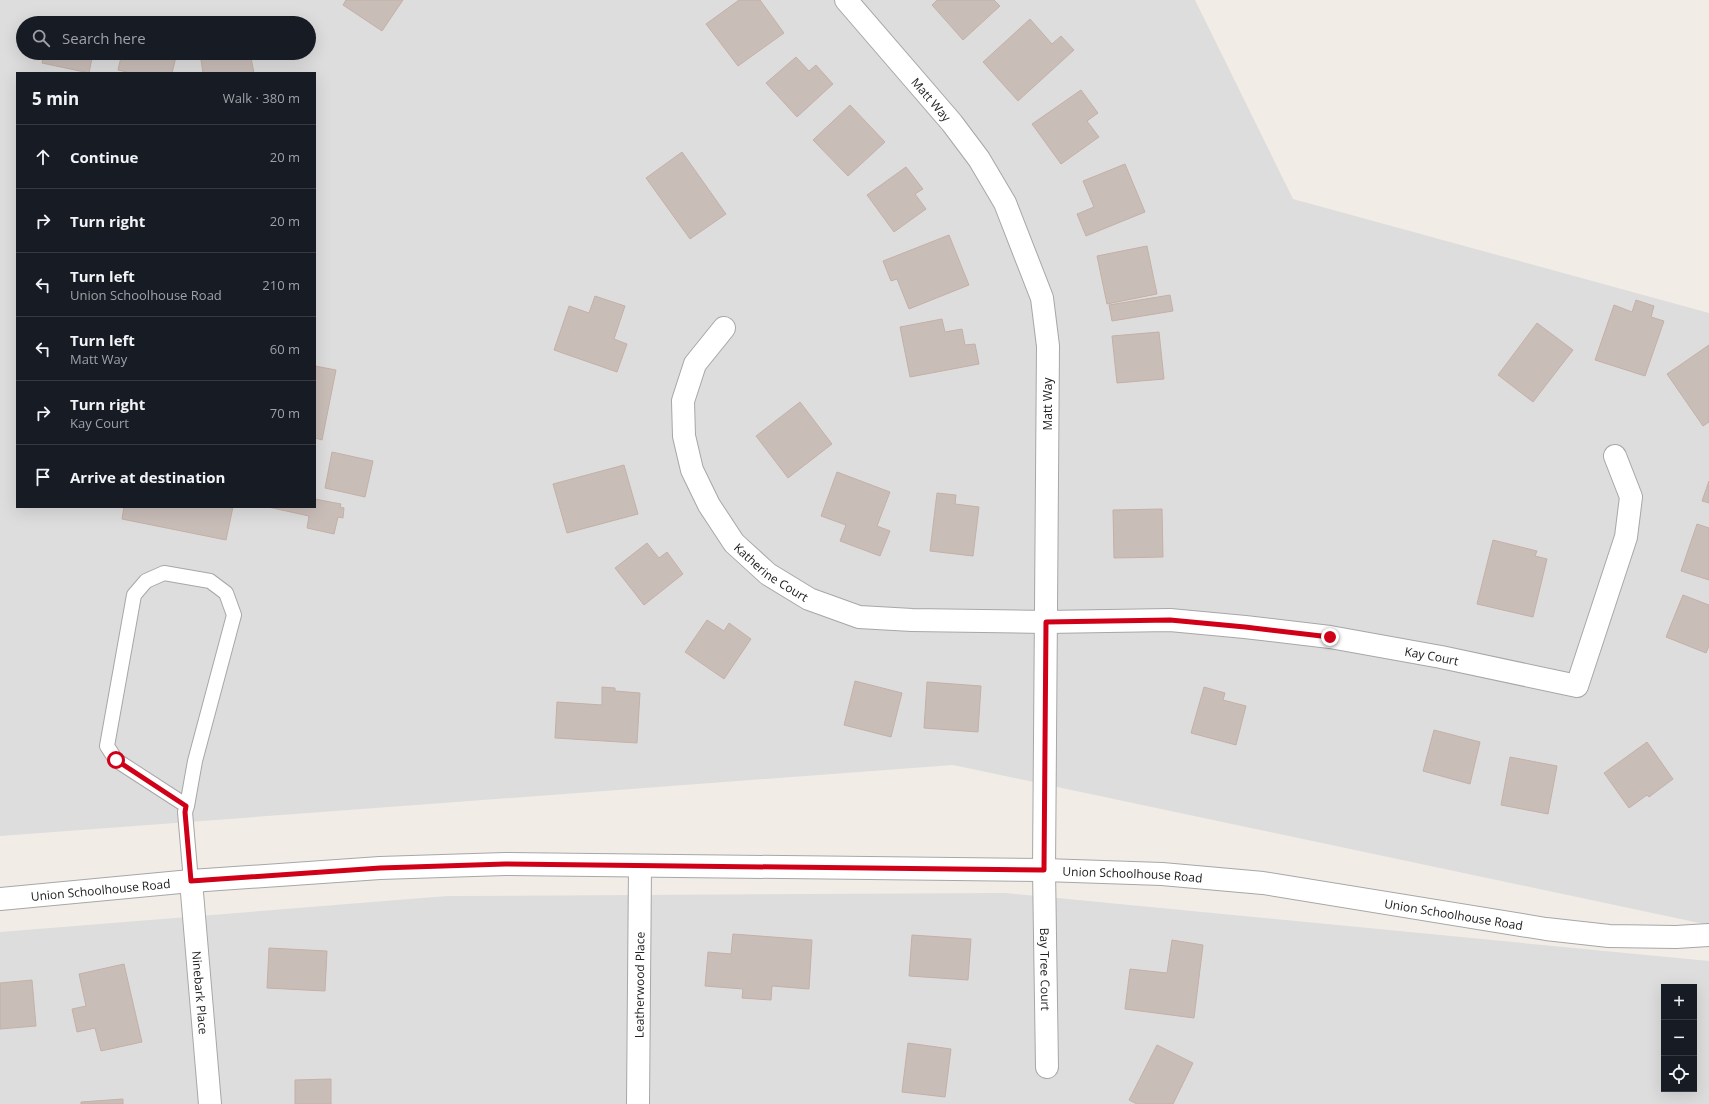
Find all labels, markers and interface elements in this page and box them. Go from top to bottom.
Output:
search box [16,16,316,60]
icon: search [30,27,52,49]
text: Search here [62,28,146,48]
street label: Matt Way [908,74,956,126]
text: 5 min [32,87,79,110]
text: Walk · 380 m [223,89,300,107]
icon: ahead [32,146,54,168]
text: Continue [70,147,138,167]
text: 20 m [270,148,300,166]
icon: right [32,210,54,232]
text: Turn right [70,211,145,231]
text: 20 m [270,212,300,230]
text: Turn left [70,266,135,286]
icon: left [32,274,54,296]
text: 210 m [262,276,300,294]
text: Union Schoolhouse Road [70,286,222,304]
text: Turn left [70,330,135,350]
icon: left [32,338,54,360]
text: 60 m [270,340,300,358]
text: Matt Way [70,350,127,368]
street label: Matt Way [1039,377,1056,430]
text: Turn right [70,394,145,414]
icon: right [32,402,54,424]
text: 70 m [270,404,300,422]
text: Kay Court [70,414,129,432]
icon: arrive [32,466,54,488]
text: Arrive at destination [70,467,225,487]
street label: Katherine Court [731,539,812,605]
route end [1321,628,1339,646]
street label: Kay Court [1403,642,1460,669]
route start [107,751,125,769]
street label: Union Schoolhouse Road [1062,862,1203,886]
street label: Union Schoolhouse Road [30,874,171,905]
street label: Union Schoolhouse Road [1383,894,1524,934]
street label: Bay Tree Court [1036,928,1055,1011]
street label: Leatherwood Place [630,931,648,1038]
street label: Ninebark Place [188,950,213,1035]
map controls [1661,984,1697,1092]
button: + [1661,984,1697,1020]
button: − [1661,1020,1697,1056]
button: locate [1661,1056,1697,1092]

